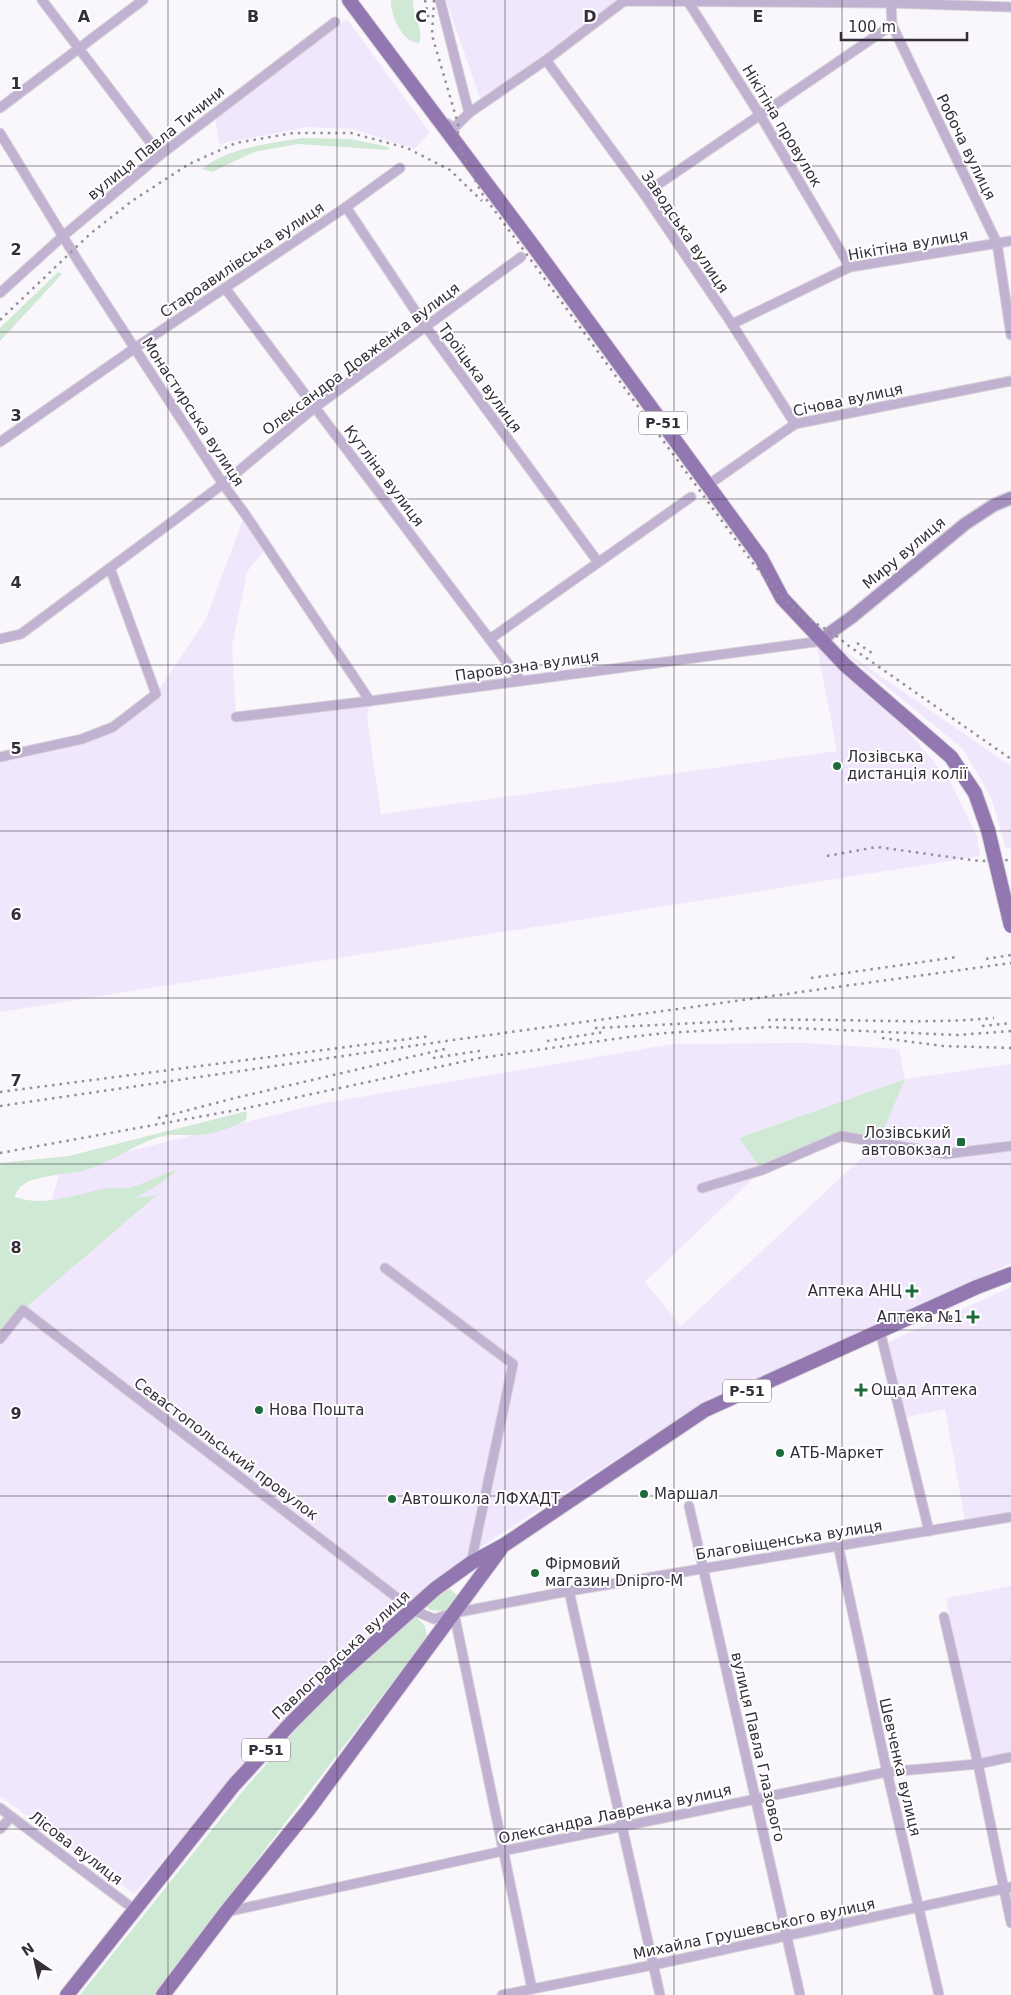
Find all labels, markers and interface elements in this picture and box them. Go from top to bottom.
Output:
text: A [78,7,91,26]
text: B [247,7,259,26]
text: C [415,7,427,26]
text: D [583,7,597,26]
text: E [753,7,763,26]
scale bar [841,10,967,42]
text: 100 m [848,18,896,36]
street label: Нікітіна провулок [738,62,826,190]
text: 1 [10,74,22,93]
street label: вулиця Павла Тичини [84,82,228,204]
street label: Робоча вулиця [933,91,999,203]
street label: Заводська вулиця [637,167,733,297]
street label: Староавилівська вулиця [157,198,327,322]
street label: Нікітіна вулиця [847,226,969,264]
text: 2 [10,240,22,259]
street label: Олександра Довженка вулиця [259,279,463,439]
street label: Троїцька вулиця [434,319,526,436]
street label: Монастирська вулиця [138,334,248,490]
street label: Січова вулиця [791,380,905,420]
text: 3 [10,406,22,425]
road number: Р-51 [639,412,687,434]
street label: Кутліна вулиця [340,422,428,530]
street label: Миру вулиця [859,513,949,593]
text: 4 [10,573,22,592]
street label: Паровозна вулиця [454,647,600,685]
text: 5 [10,739,22,758]
place label: Лозівська дистанція колії [847,748,968,783]
marker: Лозівська дистанція колії [831,760,843,772]
text: 6 [10,905,22,924]
text: 7 [10,1071,22,1090]
place label: Лозівський автовокзал [861,1124,951,1159]
marker: Лозівський автовокзал [955,1136,967,1148]
text: 8 [10,1238,22,1257]
place label: Аптека АНЦ [808,1282,902,1300]
marker: Аптека АНЦ [906,1285,918,1297]
place label: Аптека №1 [877,1308,963,1326]
marker: Аптека №1 [967,1311,979,1323]
street label: Севастопольський провулок [130,1374,322,1524]
road number: Р-51 [723,1380,771,1402]
place label: Ощад Аптека [871,1381,978,1399]
marker: Ощад Аптека [855,1384,867,1396]
place label: Нова Пошта [269,1401,364,1419]
text: 9 [10,1404,22,1423]
marker: Нова Пошта [253,1404,265,1416]
place label: АТБ-Маркет [790,1444,884,1462]
marker: АТБ-Маркет [774,1447,786,1459]
place label: Маршал [654,1485,718,1503]
marker: Маршал [638,1488,650,1500]
place label: Автошкола ЛФХАДТ [402,1490,561,1508]
marker: Автошкола ЛФХАДТ [386,1493,398,1505]
street label: Благовіщенська вулиця [694,1516,884,1564]
place label: Фірмовий магазин Dnipro-M [545,1555,683,1590]
marker: Фірмовий магазин Dnipro-M [529,1567,541,1579]
street label: Павлоградська вулиця [269,1587,413,1723]
street label: вулиця Павла Глазового [727,1650,789,1844]
street label: Шевченка вулиця [875,1696,925,1838]
road number: Р-51 [242,1738,290,1762]
street label: Олександра Лавренка вулиця [497,1780,733,1848]
street label: Лісова вулиця [26,1807,126,1889]
street label: Михайла Грушевського вулиця [631,1895,877,1963]
north arrow [10,1935,60,1985]
text: N [18,1939,37,1959]

